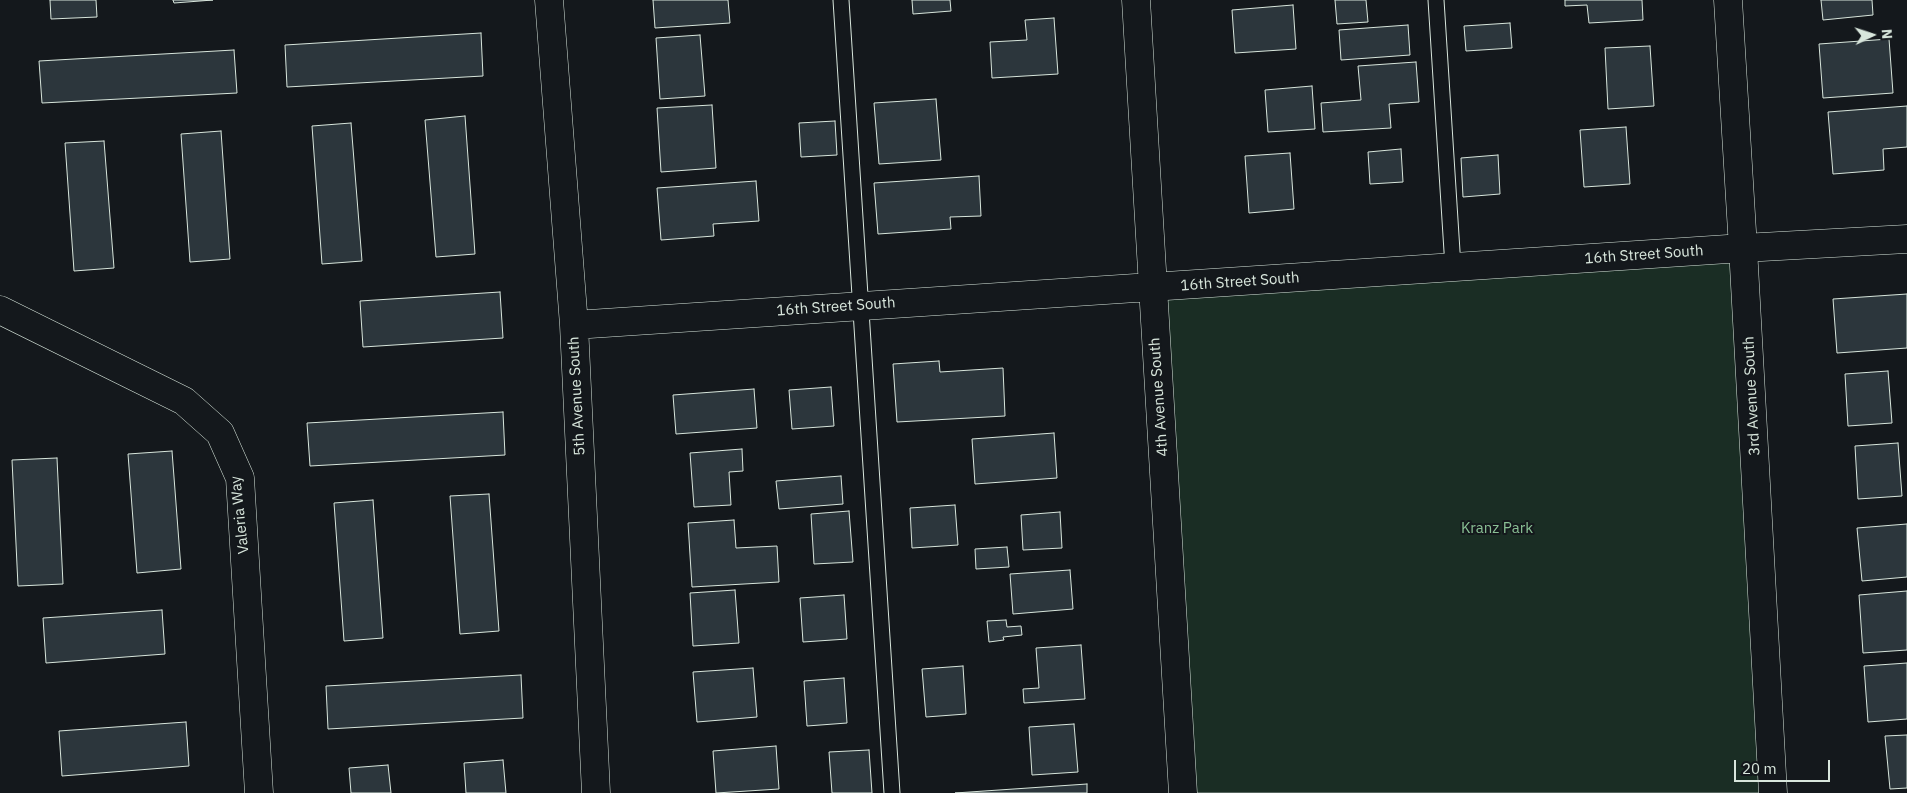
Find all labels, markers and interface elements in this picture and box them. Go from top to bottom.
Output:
north arrow [1847,10,1897,60]
text: N [1878,28,1896,40]
street label: 16th Street South [1584,242,1704,268]
street label: 16th Street South [1180,269,1300,295]
street label: 16th Street South [776,294,896,320]
street label: 5th Avenue South [565,336,589,456]
street label: 3rd Avenue South [1740,336,1764,456]
street label: 4th Avenue South [1146,337,1172,457]
street label: Valeria Way [227,475,253,555]
park label: Kranz Park [1461,520,1533,538]
scale bar [1737,750,1833,782]
text: 20 m [1742,759,1777,778]

